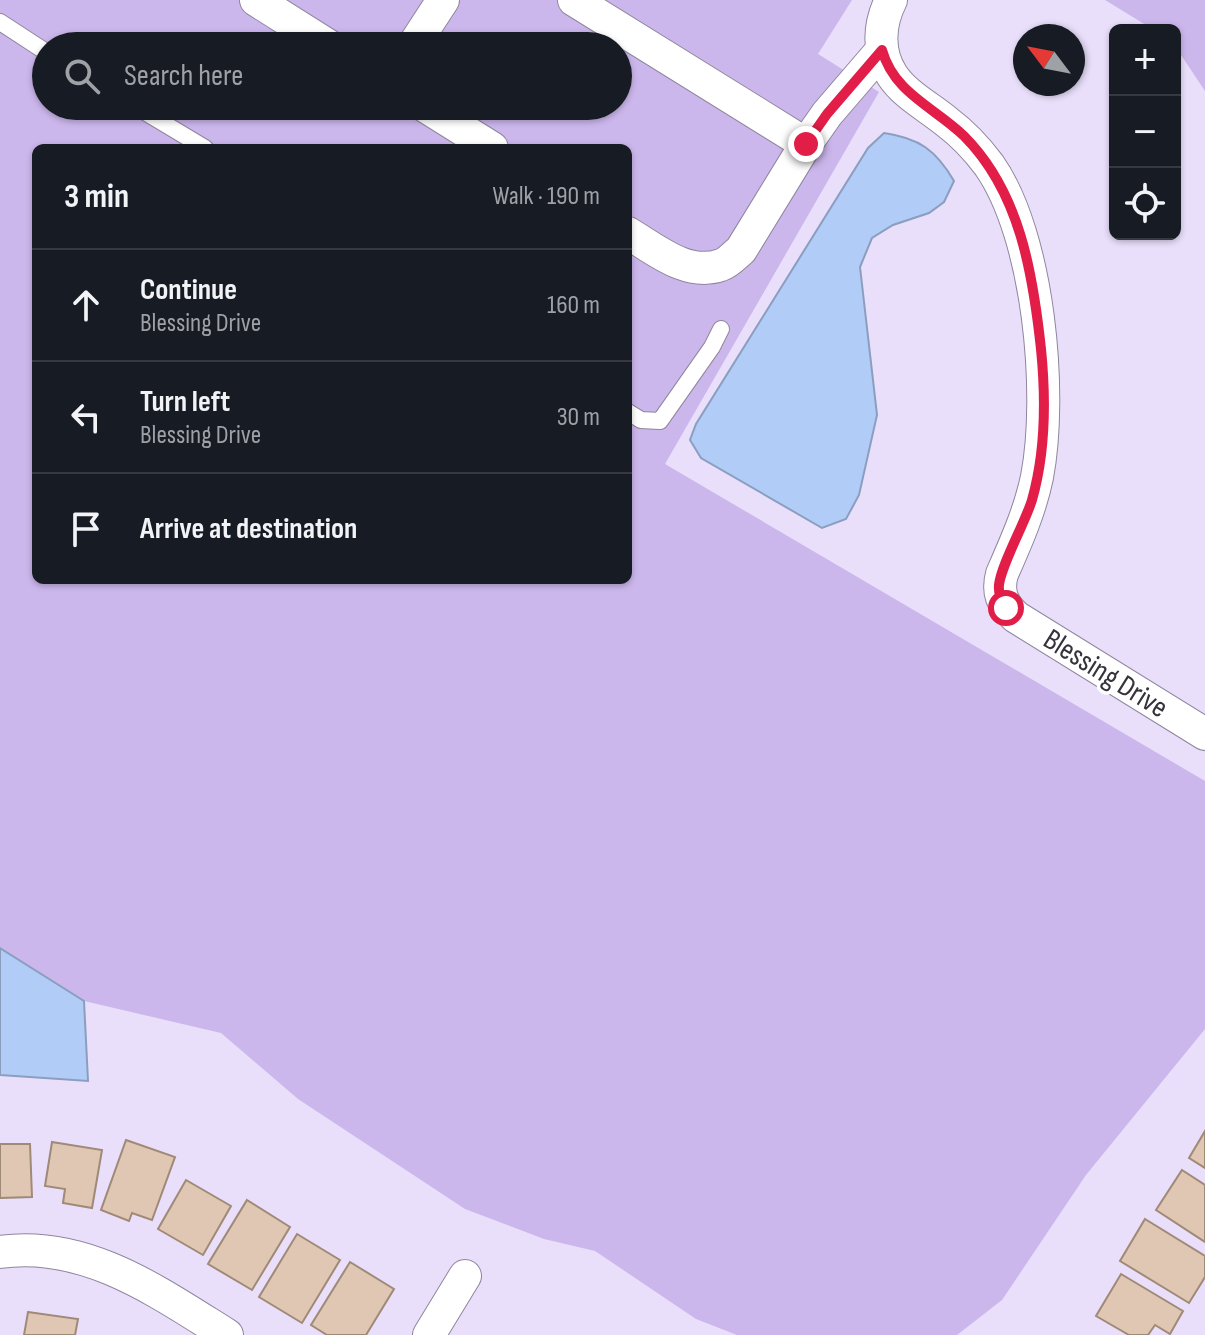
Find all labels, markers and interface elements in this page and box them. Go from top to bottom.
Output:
north arrow [1013,24,1085,96]
map controls [1109,24,1181,240]
button: + [1109,24,1181,96]
search box [32,32,632,120]
icon: search [60,54,104,98]
text: Search here [124,58,243,94]
button: − [1109,96,1181,168]
route end [788,126,824,162]
button: locate [1109,168,1181,240]
text: 3 min [64,176,129,217]
text: Walk · 190 m [493,181,600,212]
text: Continue [140,272,237,308]
icon: ahead [64,283,108,327]
text: 160 m [547,290,600,321]
text: Blessing Drive [140,308,261,339]
text: Turn left [140,384,230,420]
icon: left [64,395,108,439]
text: 30 m [557,402,600,433]
text: Blessing Drive [140,420,261,451]
icon: arrive [64,507,108,551]
text: Arrive at destination [140,511,357,547]
route start [988,590,1024,626]
street label: Blessing Drive [1037,622,1174,726]

